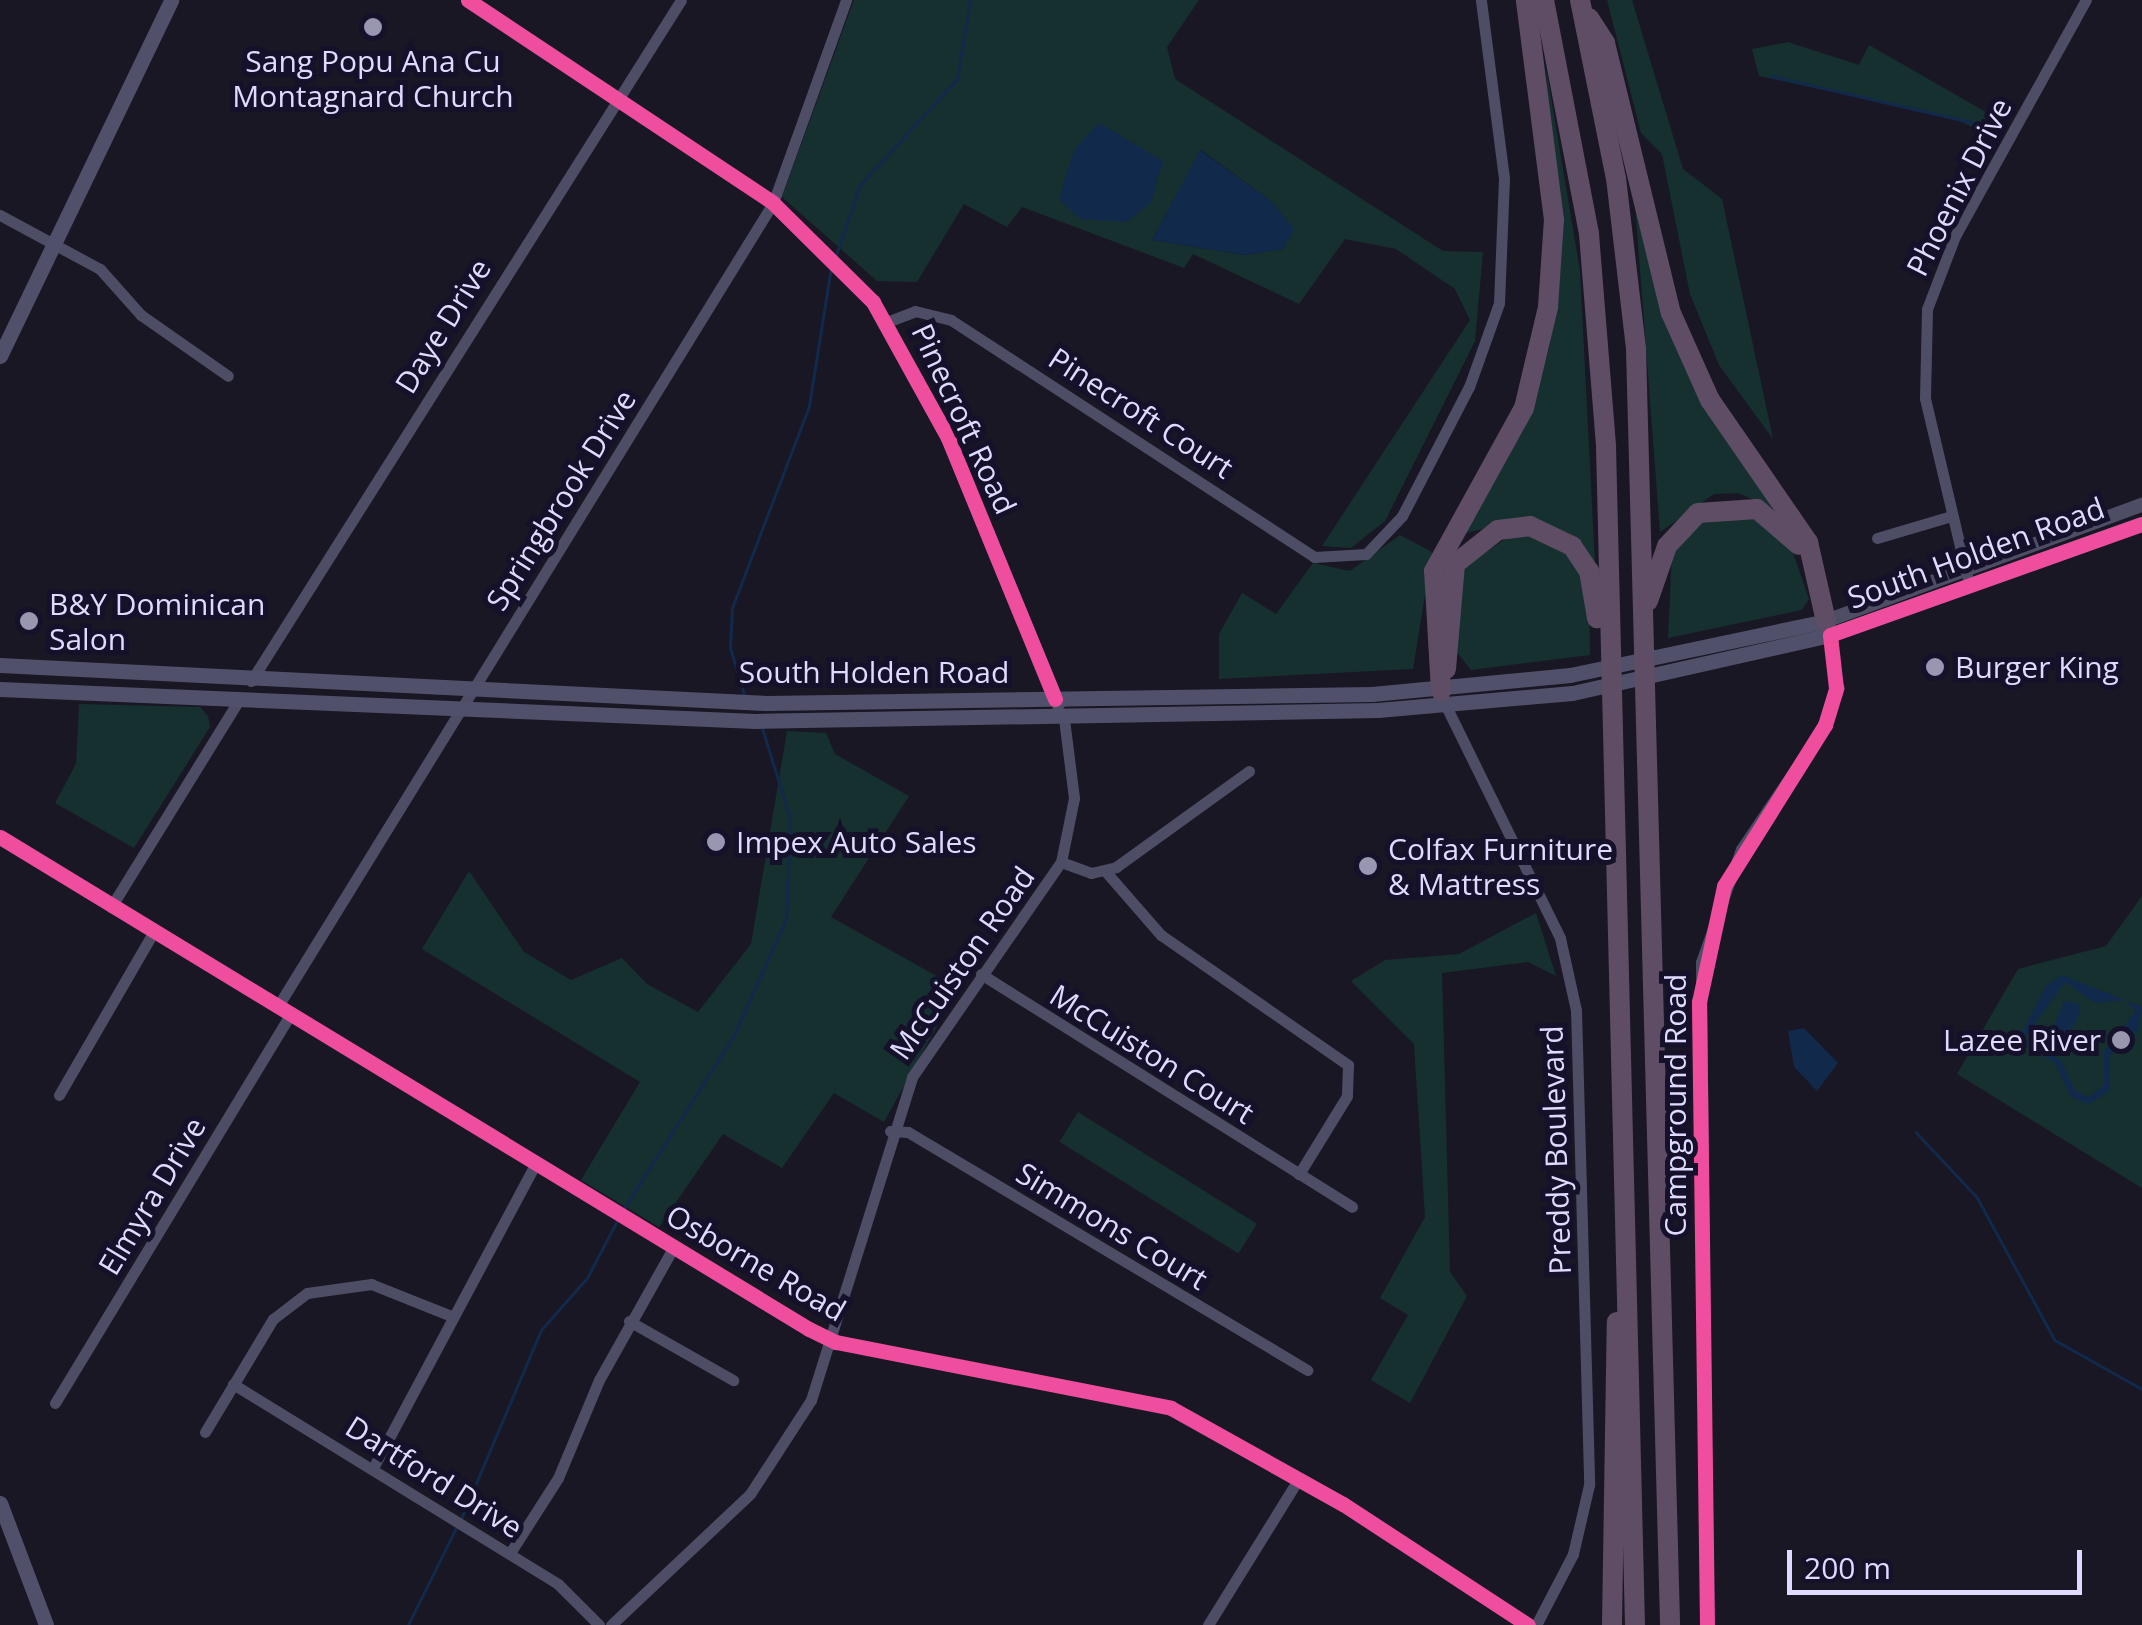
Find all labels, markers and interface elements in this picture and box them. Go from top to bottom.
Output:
marker: Sang Popu Ana Cu Montagnard Church [362,16,384,38]
place label: Sang Popu Ana Cu Montagnard Church [232,43,514,114]
street label: Phoenix Drive [1899,92,2019,282]
street label: Daye Drive [388,252,498,400]
street label: Pinecroft Road [904,318,1024,520]
street label: Pinecroft Court [1042,340,1240,486]
street label: Springbrook Drive [479,383,643,617]
street label: South Holden Road [1843,490,2109,616]
place label: B&Y Dominican Salon [49,586,265,656]
marker: B&Y Dominican Salon [18,610,40,632]
place label: Burger King [1955,649,2119,685]
street label: South Holden Road [739,654,1009,690]
marker: Burger King [1924,656,1946,678]
place label: Impex Auto Sales [736,824,977,860]
marker: Impex Auto Sales [705,831,727,853]
place label: Colfax Furniture & Mattress [1388,831,1613,902]
marker: Colfax Furniture & Mattress [1357,855,1379,877]
street label: McCuiston Road [882,860,1042,1066]
street label: Campground Road [1657,974,1693,1236]
street label: McCuiston Court [1043,977,1261,1131]
place label: Lazee River [1943,1022,2101,1058]
street label: Preddy Boulevard [1534,1025,1578,1275]
marker: Lazee River [2110,1029,2132,1051]
street label: Elmyra Drive [91,1111,213,1281]
street label: Simmons Court [1010,1155,1214,1297]
street label: Osborne Road [660,1197,852,1329]
street label: Dartford Drive [339,1408,529,1546]
scale bar [1792,1530,2087,1592]
text: 200 m [1804,1547,1891,1588]

